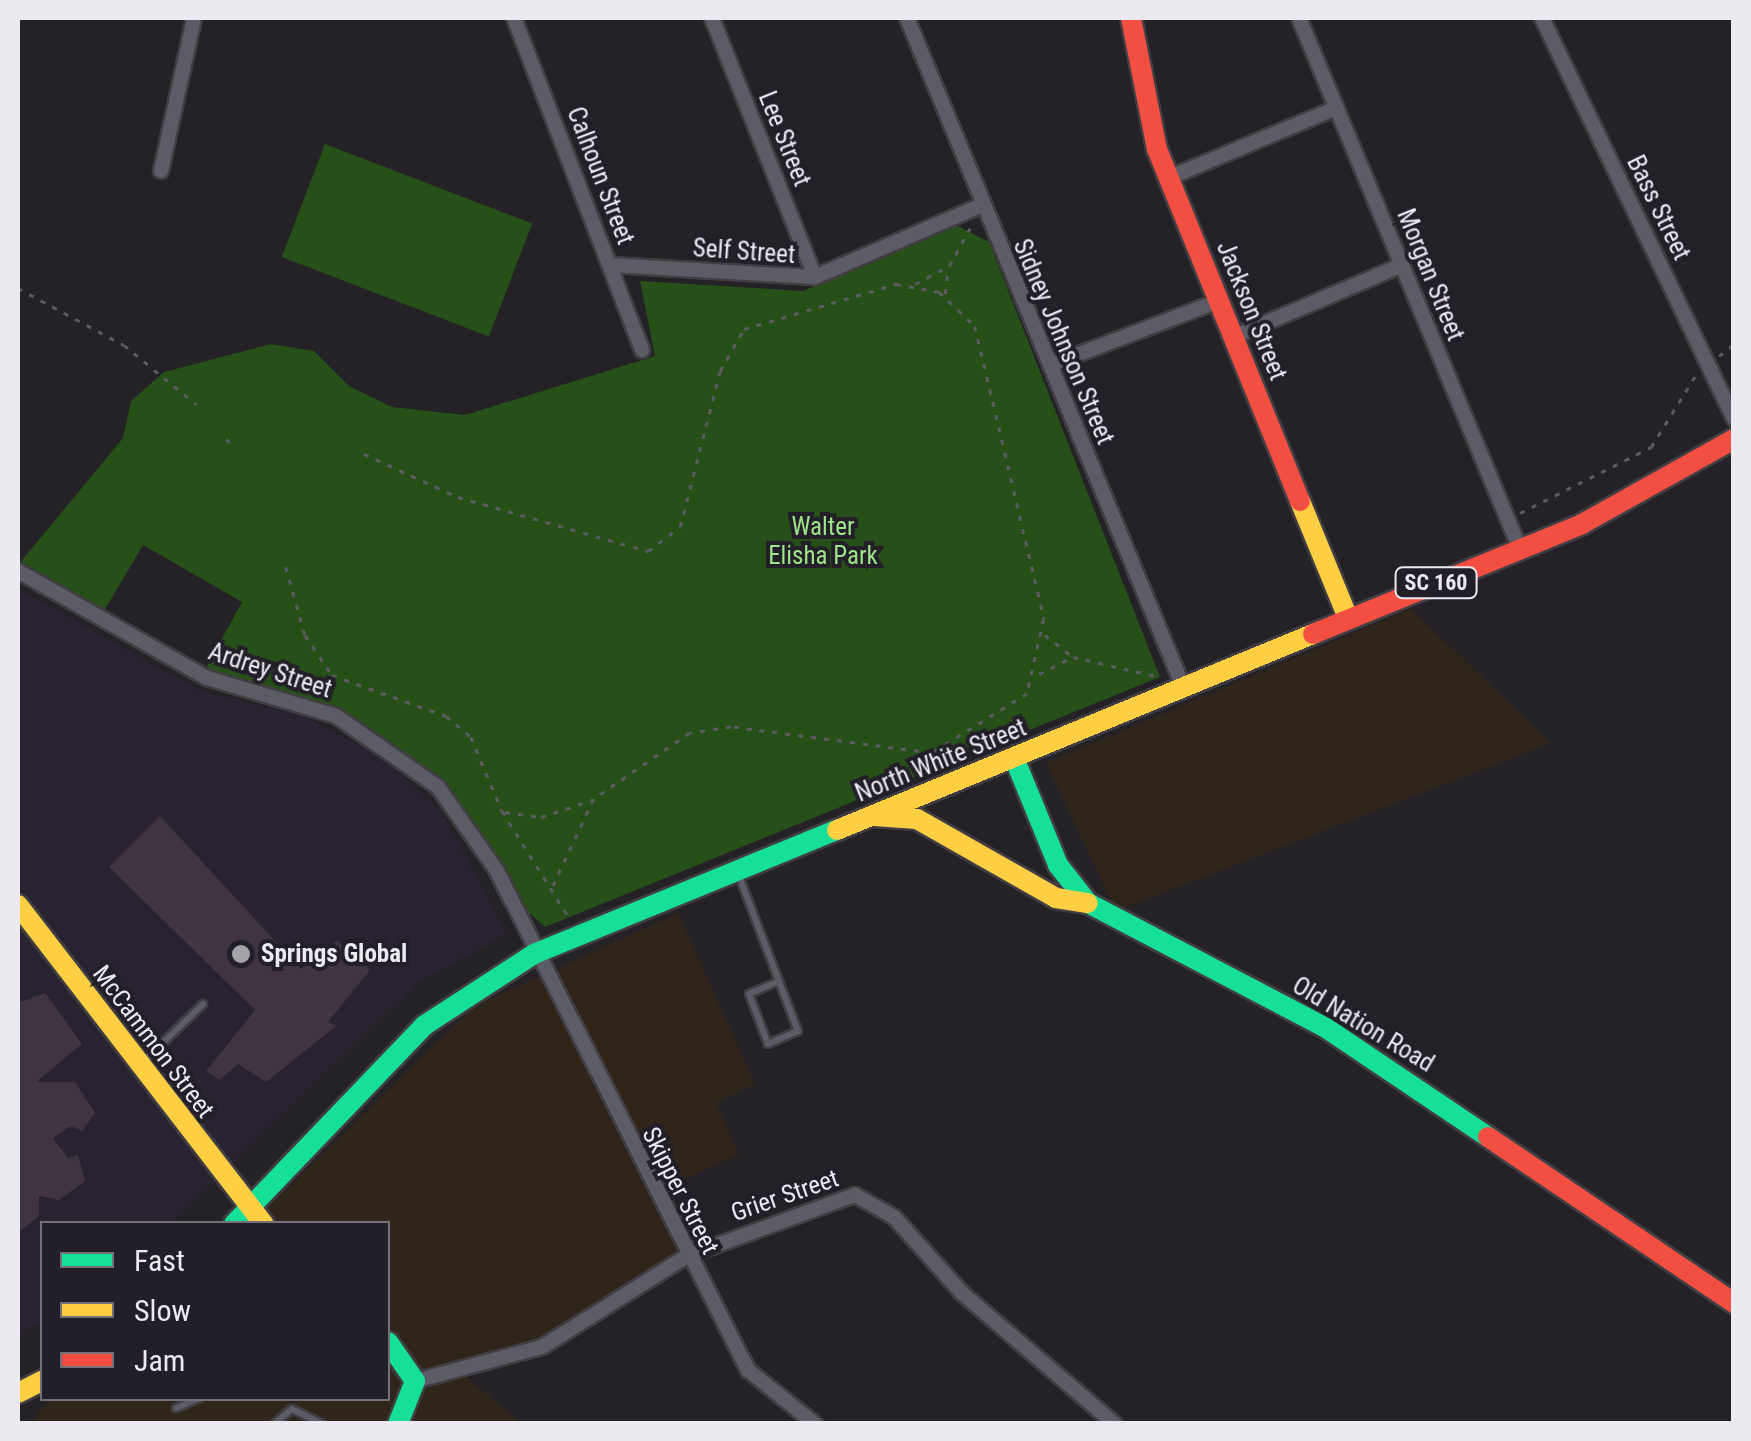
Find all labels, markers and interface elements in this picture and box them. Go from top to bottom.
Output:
street label: Lee Street [751,87,817,191]
street label: Calhoun Street [560,103,640,249]
street label: Bass Street [1620,151,1696,265]
street label: Morgan Street [1390,205,1470,345]
street label: Self Street [692,233,796,271]
street label: Sidney Johnson Street [1006,235,1120,449]
street label: Jackson Street [1210,237,1292,385]
park label: Walter Elisha Park [768,513,878,572]
road number: SC 160 [1394,566,1478,600]
street label: Ardrey Street [205,637,335,705]
street label: North White Street [851,713,1031,809]
place label: Springs Global [261,939,407,969]
marker: Springs Global [230,943,252,965]
street label: McCammon Street [86,960,220,1124]
street label: Old Nation Road [1287,971,1439,1079]
street label: Skipper Street [635,1123,725,1259]
street label: Grier Street [727,1164,843,1228]
legend [40,1221,390,1401]
text: Fast [134,1243,185,1278]
text: Slow [134,1293,191,1328]
text: Jam [134,1343,185,1378]

